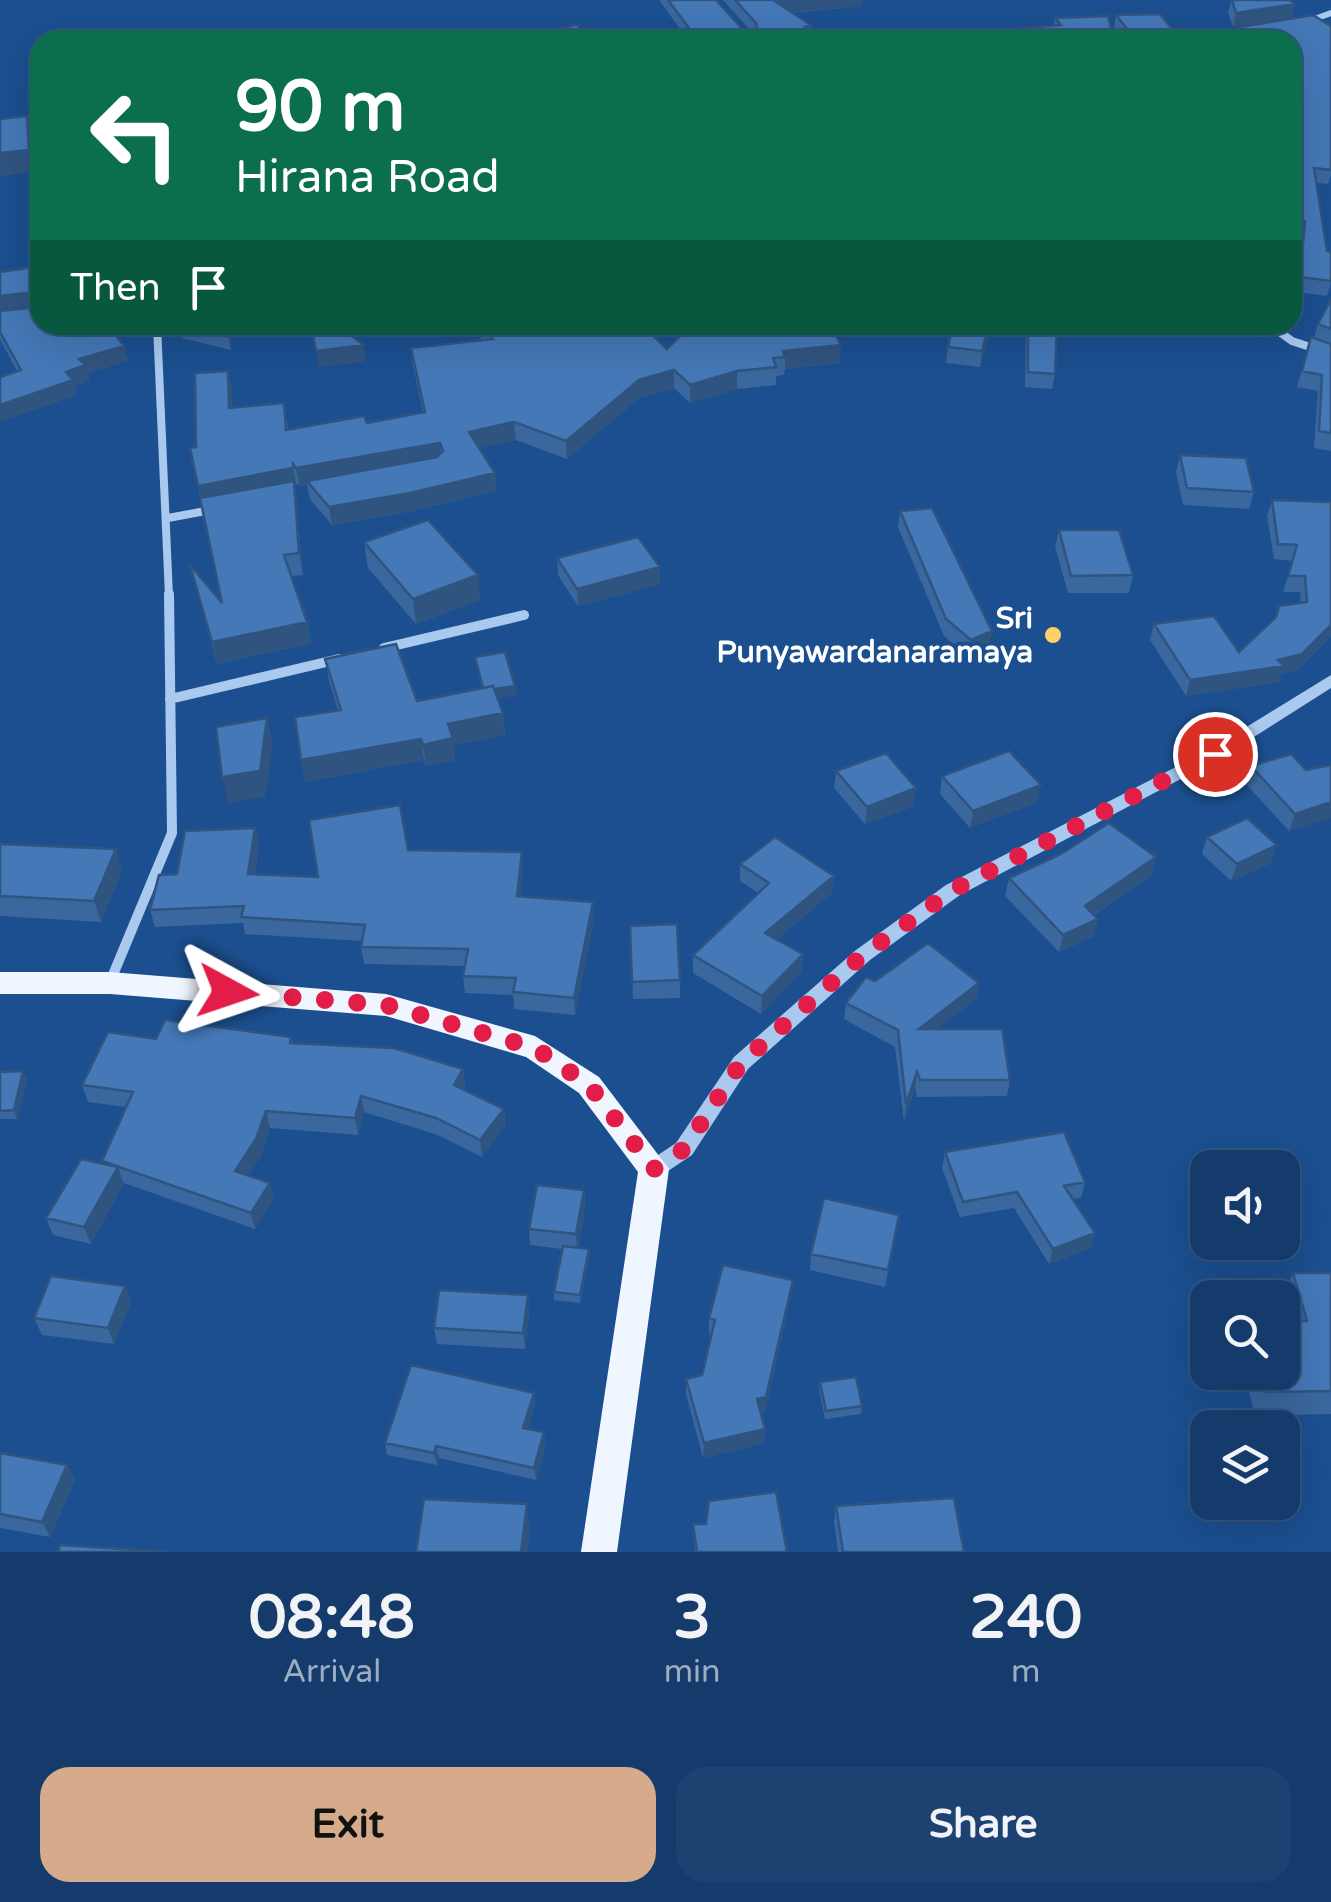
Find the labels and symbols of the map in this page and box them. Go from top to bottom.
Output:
place label: Sri Punyawardanaramaya [717,600,1033,671]
marker: Sri Punyawardanaramaya [1042,624,1064,646]
pin [1173,712,1258,797]
position arrow [176,940,280,1044]

